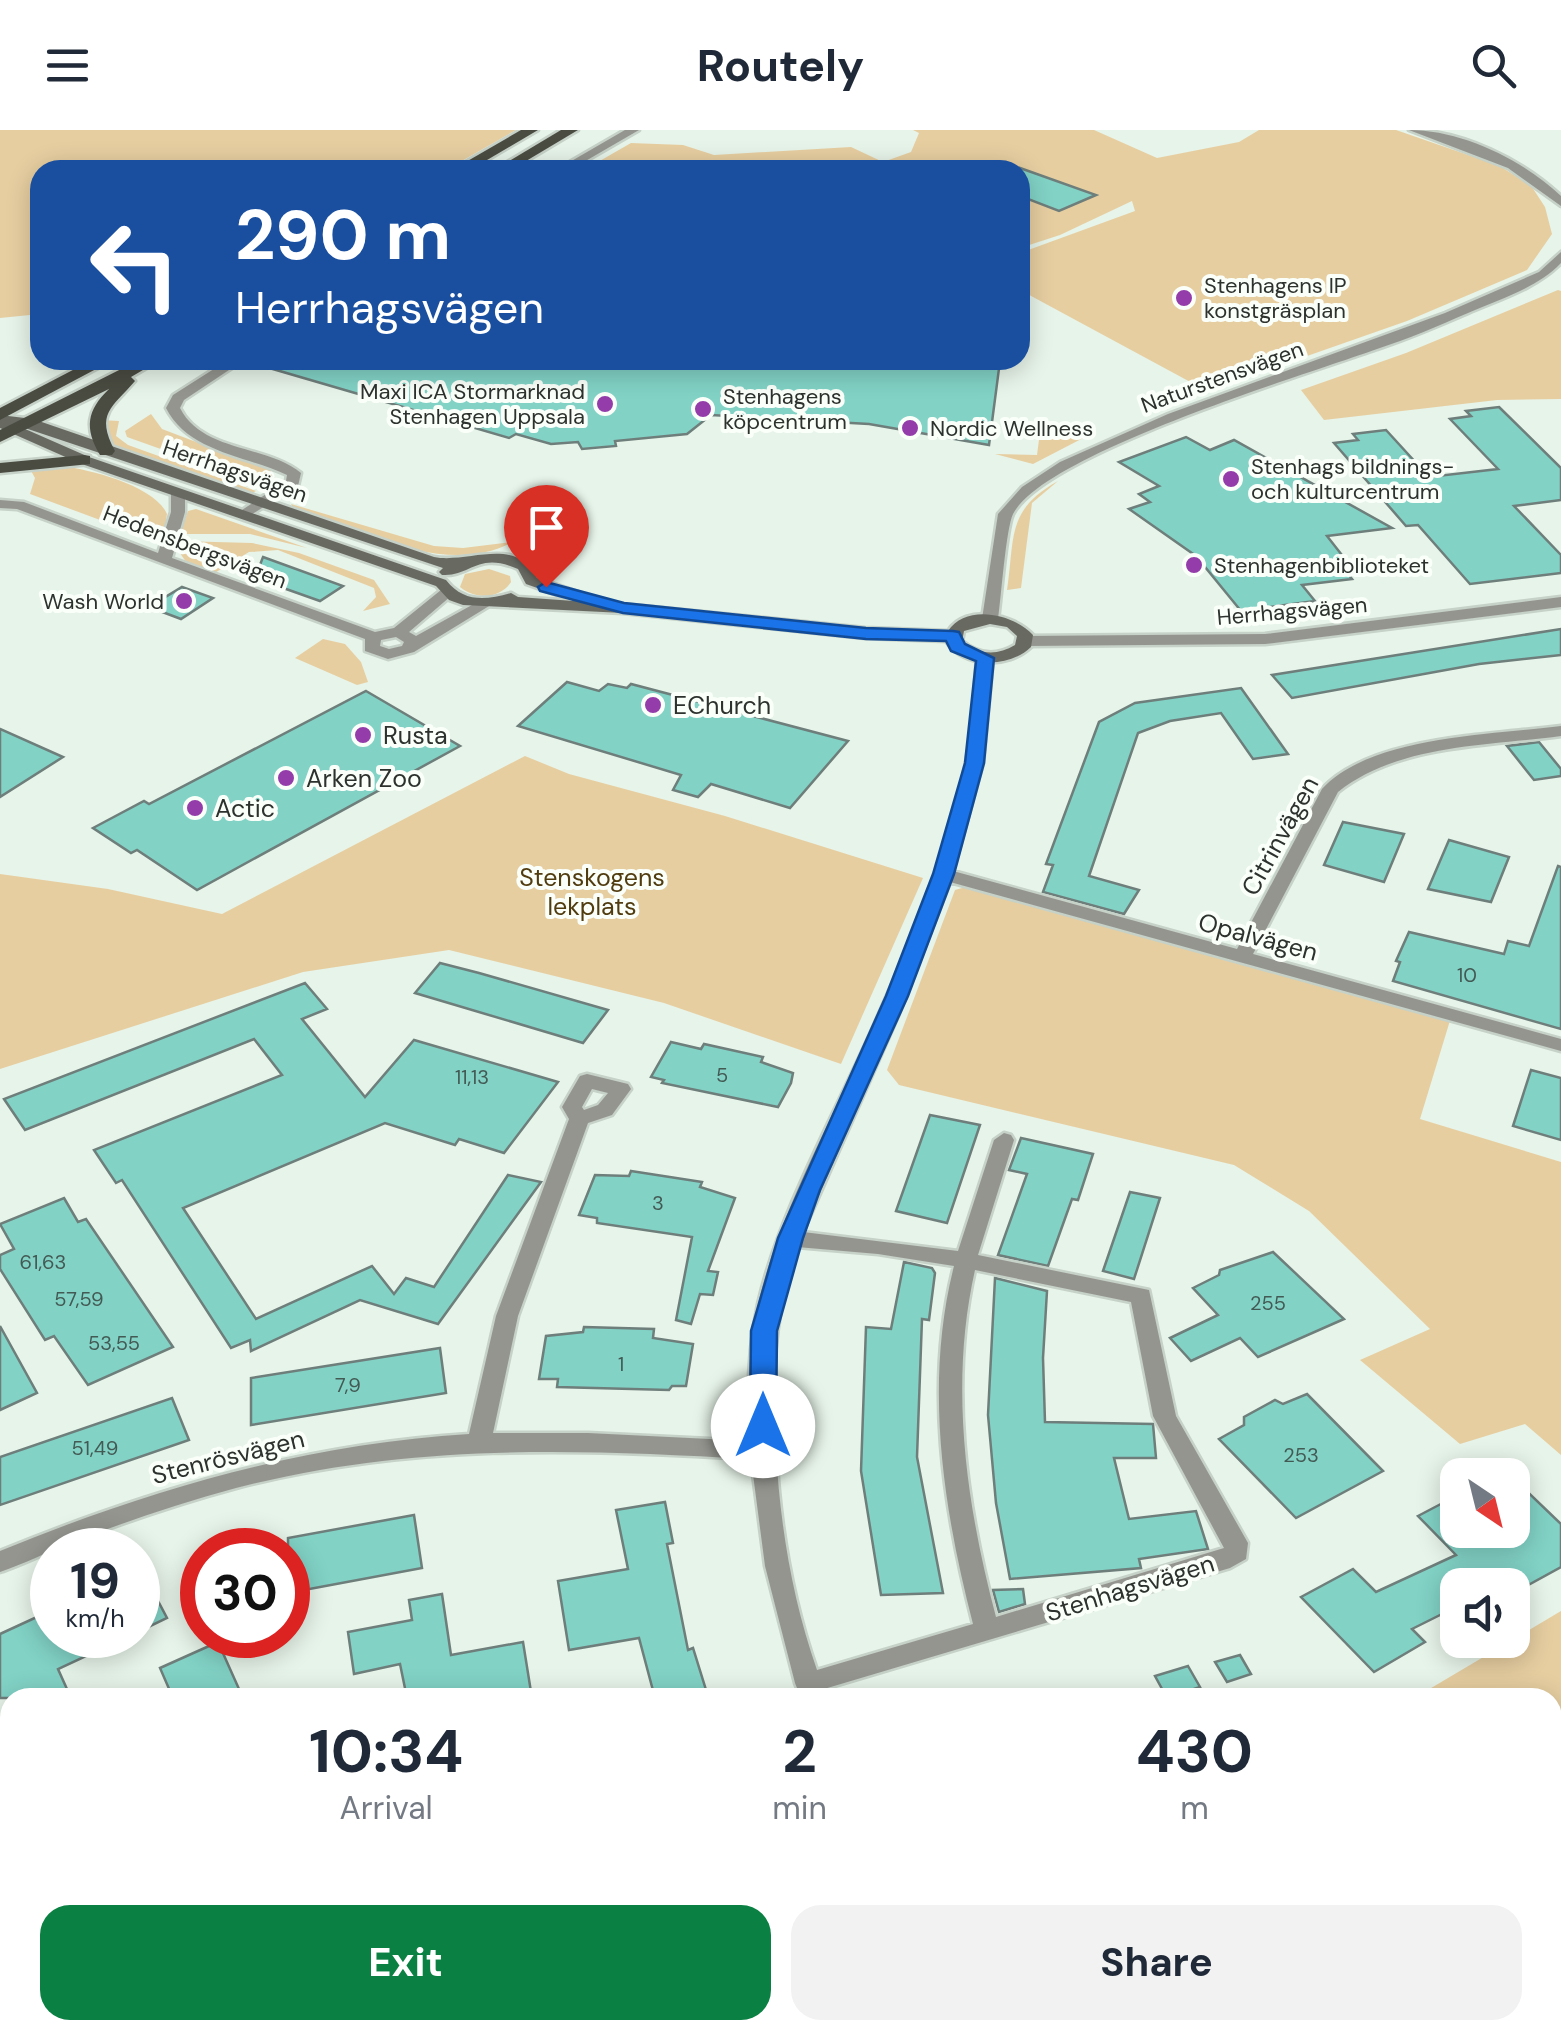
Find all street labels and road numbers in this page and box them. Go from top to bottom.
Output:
street label: Naturstensvägen [1137,334,1307,420]
street label: Herrhagsvägen [159,433,311,509]
street label: Hedensbergsvägen [99,499,291,595]
street label: Herrhagsvägen [1215,590,1369,632]
street label: Citrinvägen [1234,771,1326,901]
street label: Opalvägen [1195,905,1321,969]
street label: Stenrösvägen [148,1422,308,1492]
street label: Stenhagsvägen [1042,1547,1218,1629]

